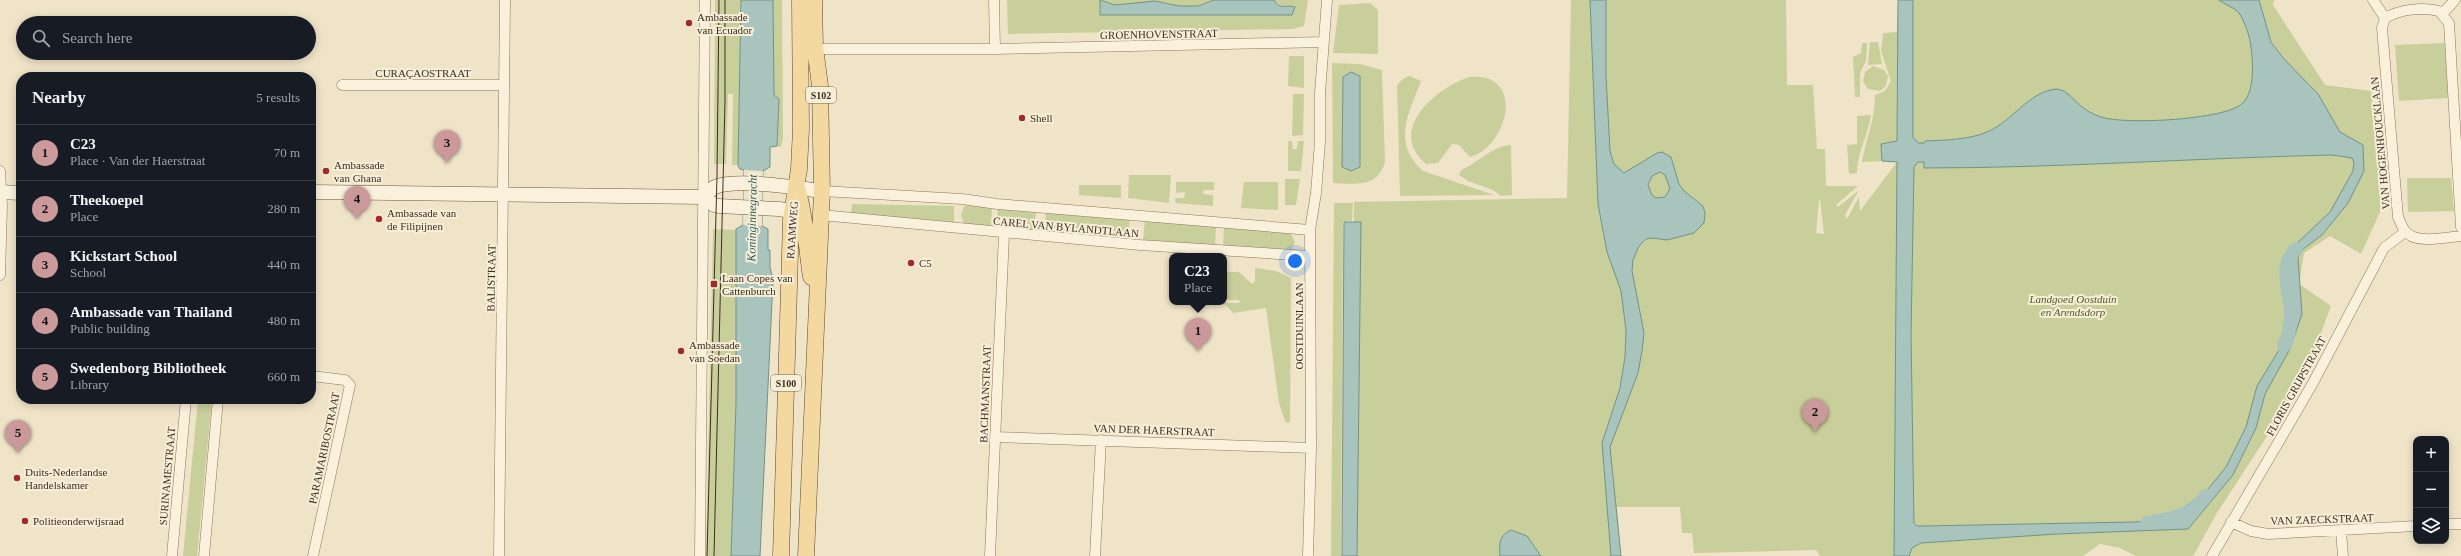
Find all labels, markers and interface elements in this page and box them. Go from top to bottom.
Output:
place label: Ambassade van Ecuador [697,11,753,36]
search box [16,16,316,60]
marker: Ambassade van Ecuador [684,18,694,28]
icon: search [30,27,52,49]
street label: GROENHOVENSTRAAT [1100,27,1218,41]
text: Search here [62,30,132,46]
street label: CURAÇAOSTRAAT [375,67,471,79]
street label: VAN HOGENHOUCKLAAN [2368,76,2392,210]
road number: S102 [806,87,836,103]
text: Nearby [32,88,86,107]
text: 5 results [256,90,300,105]
place label: Shell [1030,112,1053,124]
marker: Shell [1017,113,1027,123]
pin: 3 [434,130,460,163]
text: C23 [70,136,96,152]
text: 1 [42,145,48,160]
text: 70 m [274,145,300,160]
text: Place · Van der Haerstraat [70,153,205,168]
place label: Ambassade van Ghana [334,159,385,184]
marker: Ambassade van Ghana [321,166,331,176]
water label: Koninginnegracht [744,174,760,263]
pin: 4 [344,186,370,219]
text: Theekoepel [70,192,143,208]
text: 2 [42,201,48,216]
text: 280 m [267,201,300,216]
street label: RAAMWEG [784,201,800,259]
place label: Ambassade van de Filipijnen [387,207,457,232]
text: Place [70,209,98,224]
marker: Ambassade van de Filipijnen [374,214,384,224]
street label: CAREL VAN BYLANDTLAAN [993,215,1140,239]
street label: BALISTRAAT [484,244,498,312]
text: Kickstart School [70,248,177,264]
your location [1285,251,1305,271]
popup [1169,253,1227,305]
text: 3 [42,257,48,272]
text: 440 m [267,257,300,272]
place label: C5 [919,257,932,269]
marker: C5 [906,258,916,268]
text: C23 [1184,263,1210,279]
text: School [70,265,106,280]
place label: Laan Copes van Cattenburch [722,272,793,297]
marker: Laan Copes van Cattenburch [709,279,719,289]
text: Place [1184,280,1212,295]
street label: OOSTDUINLAAN [1293,283,1305,369]
park label: Landgoed Oostduin en Arendsdorp [2028,293,2117,318]
text: Ambassade van Thailand [70,304,232,320]
text: 4 [42,313,48,328]
text: 480 m [267,313,300,328]
pin: 1 [1185,318,1211,351]
text: Public building [70,321,150,336]
street label: FLORIS GRIJPSTRAAT [2264,334,2328,438]
place label: Ambassade van Soedan [689,339,741,364]
street label: BACHMANSTRAAT [977,345,993,443]
marker: Ambassade van Soedan [676,346,686,356]
text: Swedenborg Bibliotheek [70,360,226,376]
text: 5 [42,369,48,384]
text: 660 m [267,369,300,384]
road number: S100 [771,375,801,391]
text: Library [70,377,109,392]
street label: PARAMARIBOSTRAAT [306,391,342,505]
pin: 2 [1802,399,1828,432]
pin: 5 [5,420,31,453]
street label: VAN DER HAERSTRAAT [1093,422,1215,438]
street label: SURINAMESTRAAT [157,426,177,526]
map controls [2413,436,2449,544]
button: + [2413,436,2449,472]
place label: Duits-Nederlandse Handelskamer [25,466,108,491]
button: − [2413,472,2449,508]
marker: Duits-Nederlandse Handelskamer [12,473,22,483]
button: layers [2413,508,2449,544]
street label: VAN ZAECKSTRAAT [2270,511,2374,527]
place label: Politieonderwijsraad [33,515,125,527]
marker: Politieonderwijsraad [20,516,30,526]

